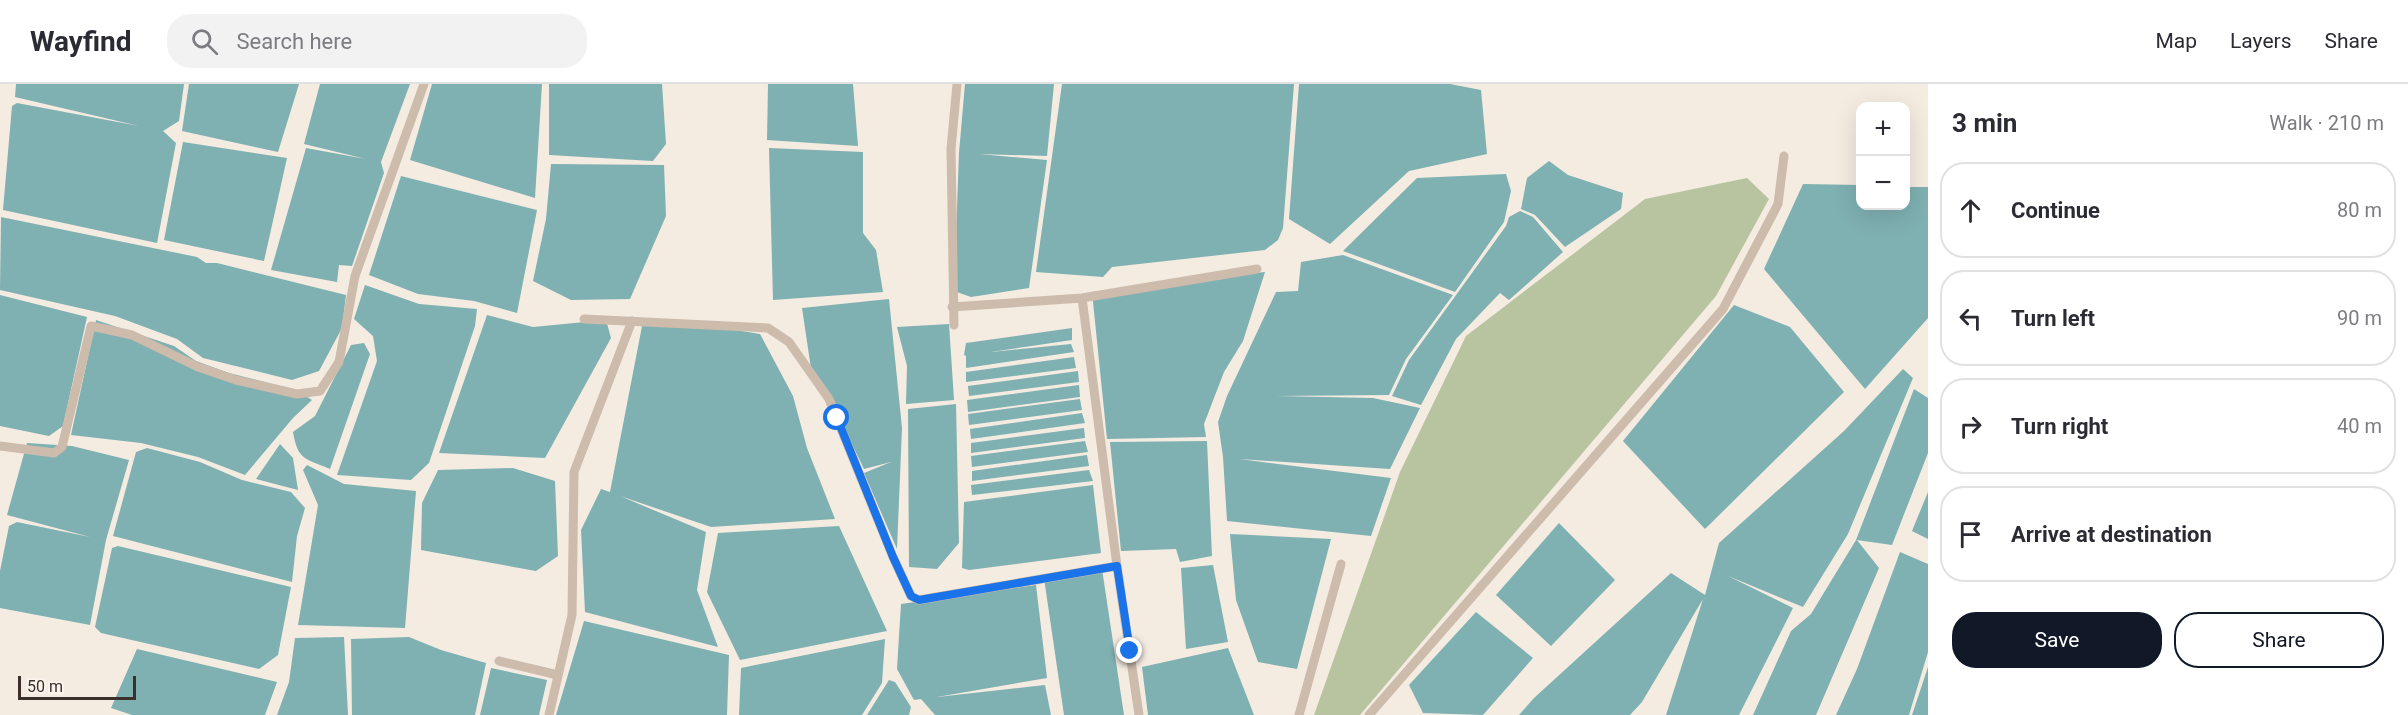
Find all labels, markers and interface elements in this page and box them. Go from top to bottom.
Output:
search box [167,14,587,68]
text: Wayfind [30,25,131,58]
icon: search [188,25,221,58]
text: Search here [236,29,352,54]
text: Map [2155,29,2197,53]
text: Layers [2230,29,2291,53]
text: Share [2324,29,2378,53]
map controls [1856,102,1910,210]
button: + [1856,102,1910,156]
text: 3 min [1952,108,2017,138]
text: Walk · 210 m [2269,111,2384,135]
button: − [1856,156,1910,210]
icon: ahead [1954,194,1987,227]
text: Continue [2011,198,2100,223]
text: 80 m [2337,198,2382,222]
icon: left [1954,302,1987,335]
text: Turn left [2011,306,2095,331]
text: 90 m [2337,306,2382,330]
route start [823,404,849,430]
icon: right [1954,410,1987,443]
text: Turn right [2011,414,2108,439]
text: 40 m [2337,414,2382,438]
icon: arrive [1954,518,1987,551]
text: Arrive at destination [2011,522,2212,547]
button: Save [1952,612,2162,668]
button: Share [2174,612,2384,668]
route end [1116,637,1142,663]
scale bar [18,673,136,700]
text: 50 m [27,677,63,696]

